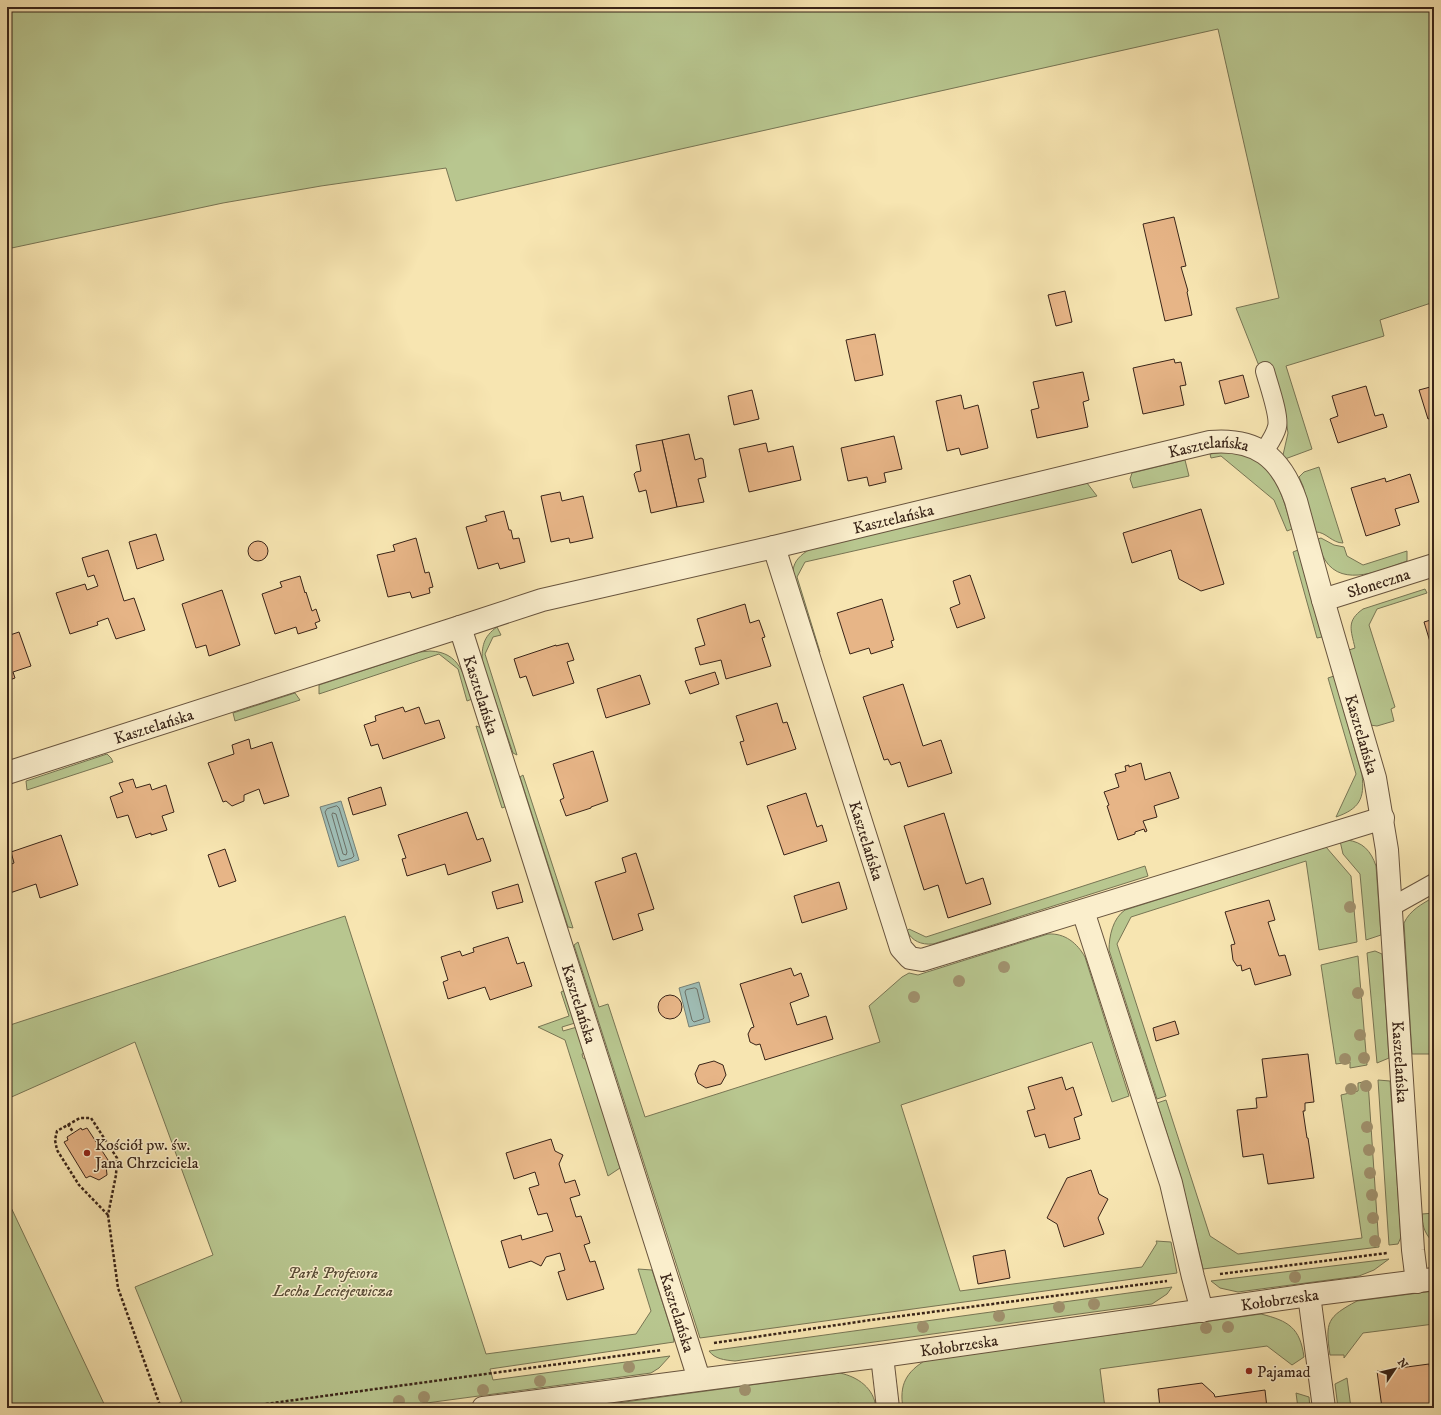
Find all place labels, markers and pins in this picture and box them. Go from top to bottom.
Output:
place label: Kościół pw. św. Jana Chrzciciela [93,1135,199,1173]
marker: Kościół pw. św. Jana Chrzciciela [82,1148,92,1158]
place label: Pajamad [1257,1362,1311,1382]
marker: Pajamad [1244,1366,1254,1376]

